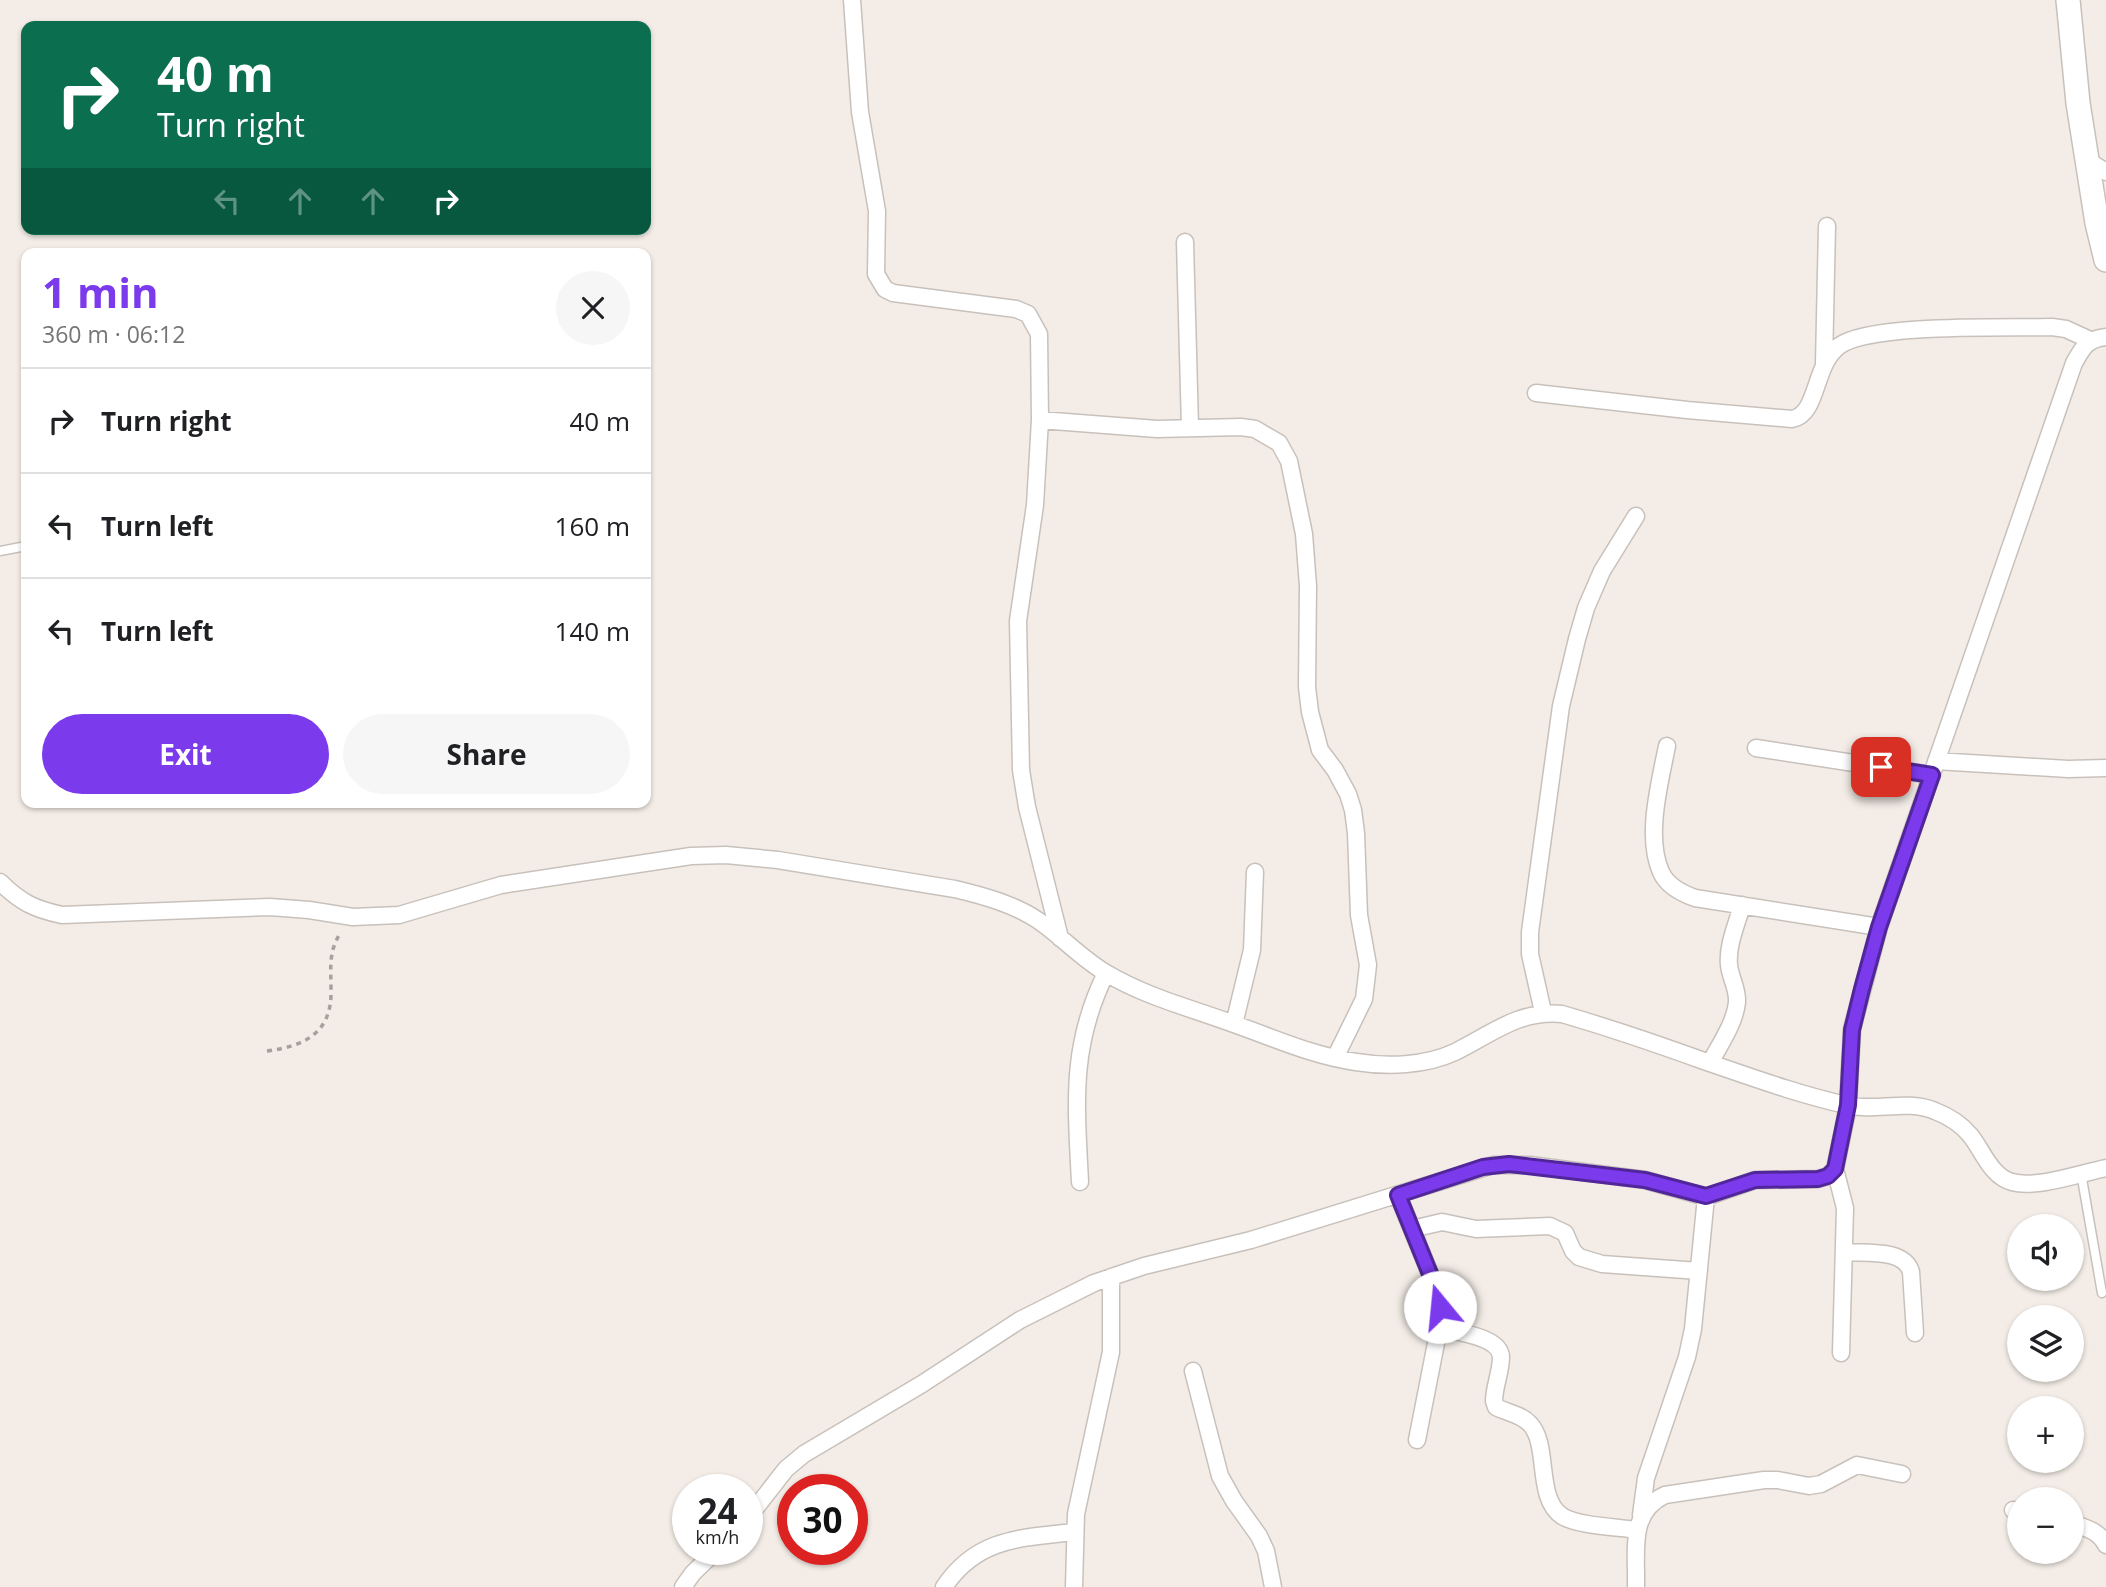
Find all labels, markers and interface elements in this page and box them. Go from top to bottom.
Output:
text: 40 m [157,40,274,106]
icon: right [42,49,133,140]
text: Turn right [157,103,305,146]
icon: left [208,182,246,220]
icon: ahead [281,182,319,220]
icon: ahead [354,182,392,220]
icon: right [427,182,465,220]
text: 1 min [42,263,159,320]
button: close [556,271,630,345]
text: 360 m · 06:12 [42,318,185,350]
icon: right [42,402,80,440]
text: Turn right [101,403,232,439]
text: 40 m [569,403,630,439]
icon: left [42,507,80,545]
text: Turn left [101,508,213,544]
text: 160 m [555,508,630,544]
icon: left [42,612,80,650]
text: Turn left [101,613,213,649]
text: 140 m [555,613,630,649]
button: Exit [42,714,329,794]
button: Share [343,714,630,794]
pin [1851,737,1911,797]
icon: arrive [1862,748,1900,786]
map controls [2007,1214,2084,1564]
button: sound [2007,1214,2084,1291]
position arrow [1403,1270,1477,1344]
button: layers [2007,1305,2084,1382]
button: + [2007,1396,2084,1473]
speed limit sign: 30 [777,1474,868,1565]
text: 24 [697,1487,738,1534]
button: − [2007,1487,2084,1564]
text: km/h [696,1525,739,1549]

